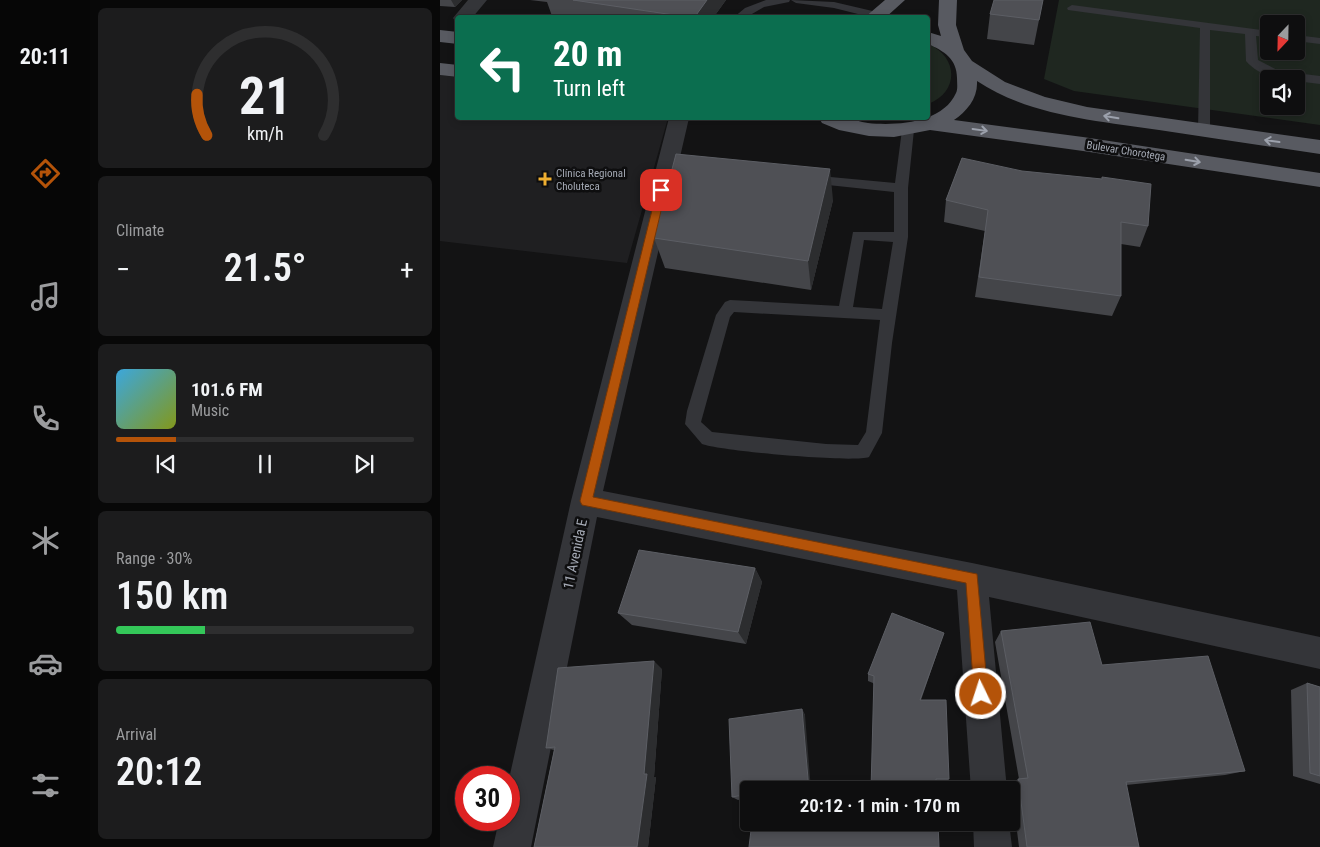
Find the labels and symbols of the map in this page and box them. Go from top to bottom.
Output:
north arrow [1260,15,1305,60]
one-way arrow [1103,111,1119,121]
one-way arrow [971,125,987,135]
one-way arrow [1264,135,1280,145]
street label: Bulevar Chorotega [1086,138,1166,164]
one-way arrow [1184,156,1200,166]
place label: Clínica Regional Choluteca [556,167,626,193]
pin [640,169,682,211]
marker: Clínica Regional Choluteca [538,172,552,186]
street label: 11 Avenida E [560,518,590,590]
position arrow [954,667,1006,719]
speed limit sign: 30 [455,766,520,831]

